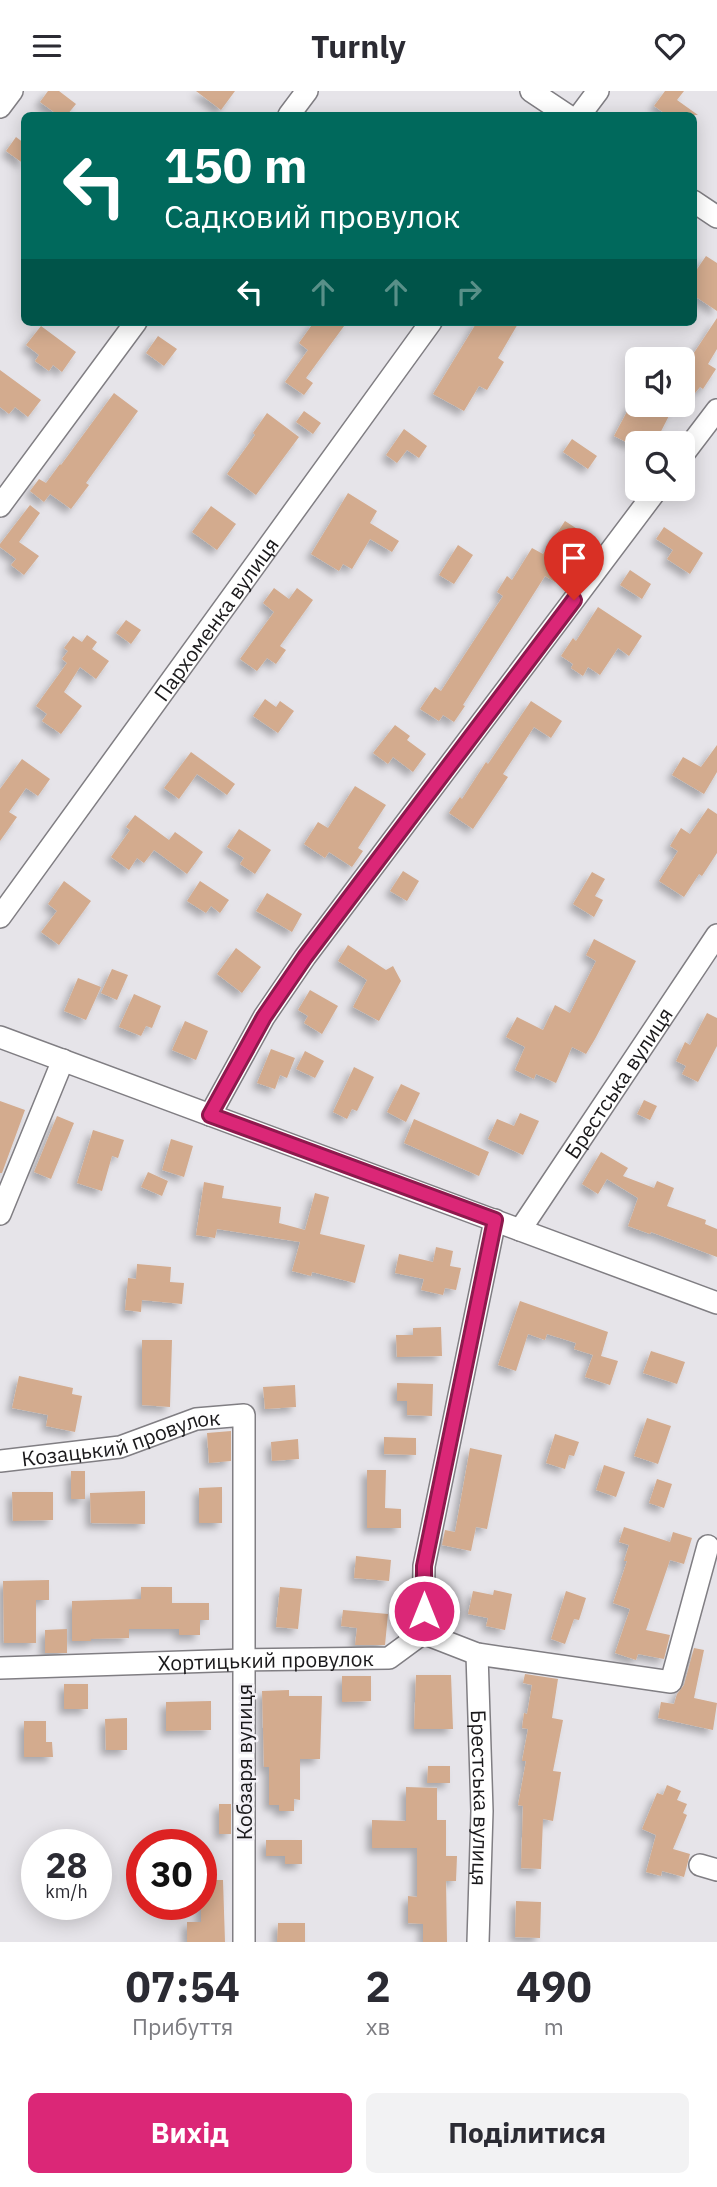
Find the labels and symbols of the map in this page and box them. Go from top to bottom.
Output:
pin [544,528,604,600]
street label: Пархоменка вулиця [147,531,285,706]
street label: Брестська вулиця [558,1002,679,1164]
street label: Козацький провулок [20,1403,221,1472]
position arrow [387,1574,461,1648]
street label: Хортицький провулок [157,1644,374,1677]
street label: Кобзаря вулиця [230,1684,258,1840]
street label: Брестська вулиця [465,1709,496,1886]
speed limit sign: 30 [126,1829,217,1920]

